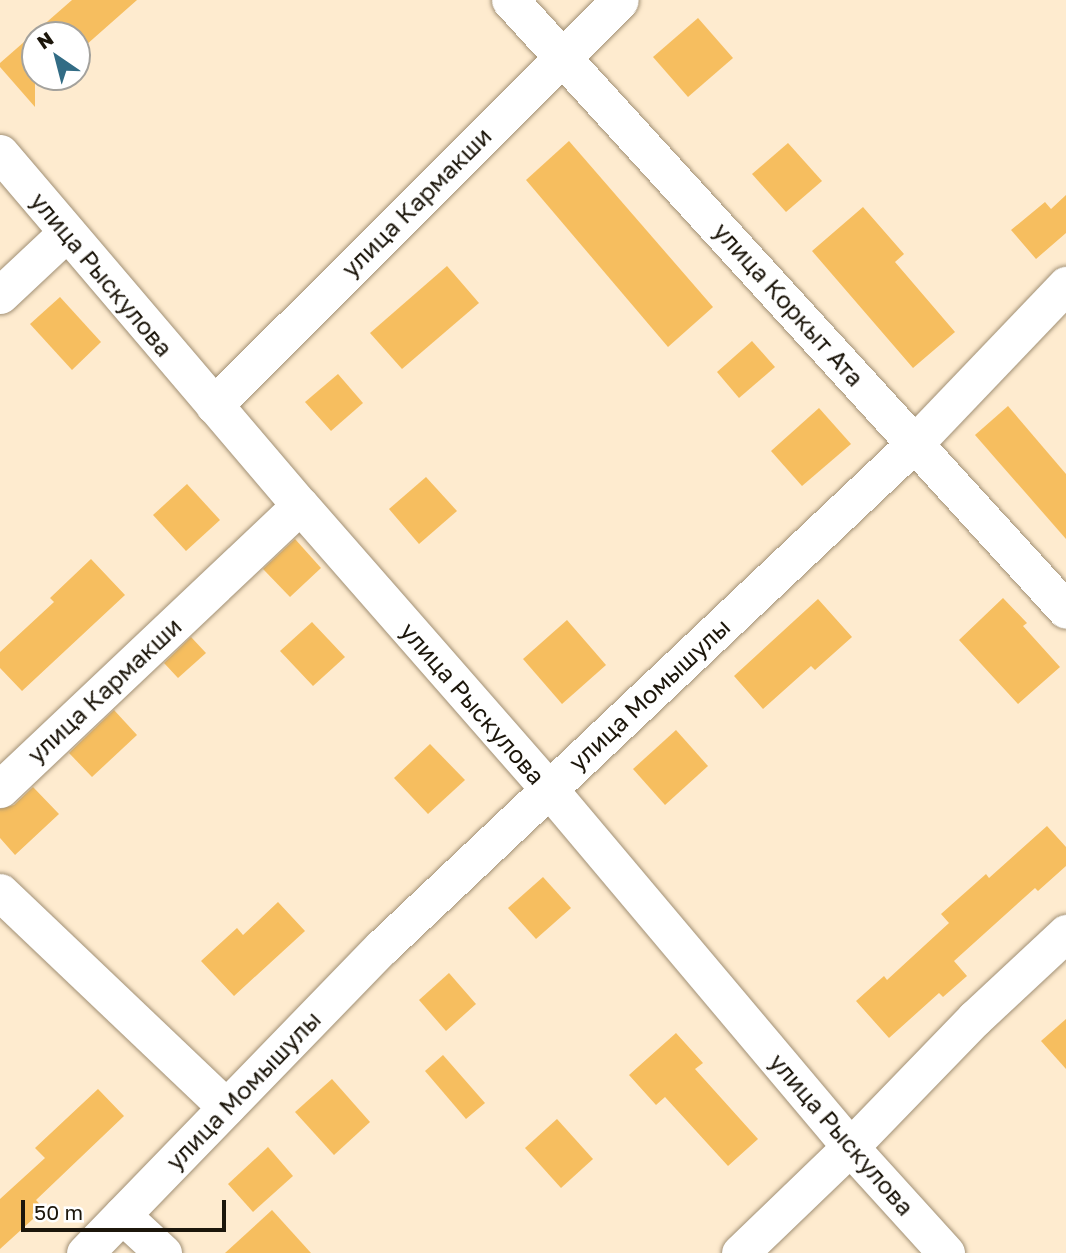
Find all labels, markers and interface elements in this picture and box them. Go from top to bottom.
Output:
north arrow [21,21,91,91]
text: N [32,26,57,54]
street label: улица Кармакши [335,121,497,283]
street label: улица Рыскулова [25,186,179,362]
street label: улица Коркыт Ата [708,216,870,392]
street label: улица Кармакши [21,611,187,769]
street label: улица Момышулы [562,612,736,776]
street label: улица Рыскулова [395,616,551,790]
street label: улица Момышулы [160,1004,326,1176]
street label: улица Рыскулова [764,1047,920,1221]
scale bar [24,1186,229,1230]
text: 50 m [34,1199,83,1225]

